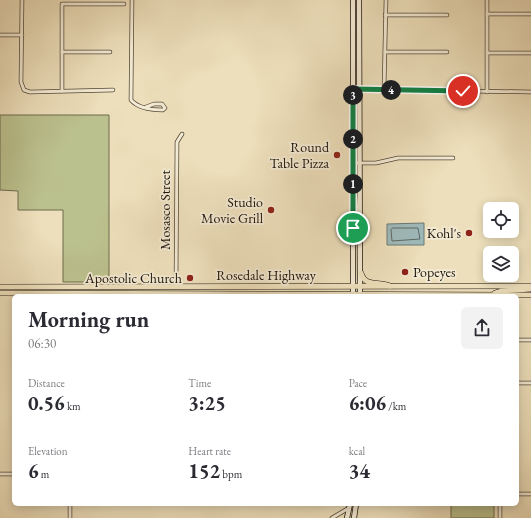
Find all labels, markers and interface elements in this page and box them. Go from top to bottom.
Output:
pin [446,74,480,108]
pin: 4 [381,80,401,100]
icon: check [452,80,474,102]
text: 4 [388,83,394,97]
pin: 3 [343,85,363,105]
text: 3 [350,88,356,102]
pin: 2 [343,129,363,149]
text: 2 [350,132,356,146]
place label: Round Table Pizza [270,138,330,172]
marker: Round Table Pizza [332,150,342,160]
street label: Mosasco Street [156,170,174,250]
pin: 1 [343,174,363,194]
text: 1 [350,177,356,191]
place label: Studio Movie Grill [201,193,264,227]
map controls [483,202,519,282]
button: locate [483,202,519,238]
marker: Studio Movie Grill [266,205,276,215]
pin [336,211,370,245]
icon: arrive [342,217,364,239]
place label: Kohl's [427,224,461,242]
marker: Kohl's [464,228,474,238]
button: layers [483,246,519,282]
place label: Popeyes [413,263,456,281]
street label: Rosedale Highway [216,266,317,284]
marker: Popeyes [400,267,410,277]
place label: Apostolic Church [84,269,182,287]
marker: Apostolic Church [185,273,195,283]
text: Morning run [28,305,149,334]
button: share [461,307,503,349]
text: 06:30 [28,335,56,352]
text: Distance [28,376,65,390]
text: Time [188,376,211,390]
text: Pace [349,376,367,390]
text: 0.56 [28,390,65,416]
text: 3:25 [188,390,226,416]
text: 6:06 [349,390,386,416]
text: km [65,399,81,413]
text: /km [386,399,406,413]
text: Elevation [28,444,68,458]
text: Heart rate [188,444,231,458]
text: kcal [349,444,365,458]
text: 6 [28,458,39,484]
text: 152 [188,458,220,484]
text: 34 [349,458,370,484]
text: m [39,467,49,481]
text: bpm [220,467,242,481]

